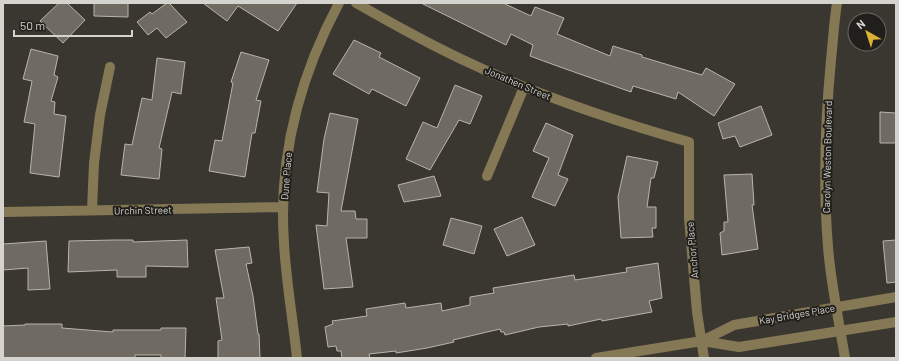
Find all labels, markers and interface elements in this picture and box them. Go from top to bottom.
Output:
scale bar [14,12,132,38]
north arrow [847,12,887,52]
text: N [853,16,867,31]
text: 50 m [20,18,45,32]
street label: Jonathen Street [483,64,553,102]
street label: Carolyn Weston Boulevard [820,101,834,213]
street label: Dune Place [278,152,294,200]
street label: Urchin Street [114,203,172,217]
street label: Anchor Place [684,221,700,279]
street label: Kay Bridges Place [758,301,836,327]

